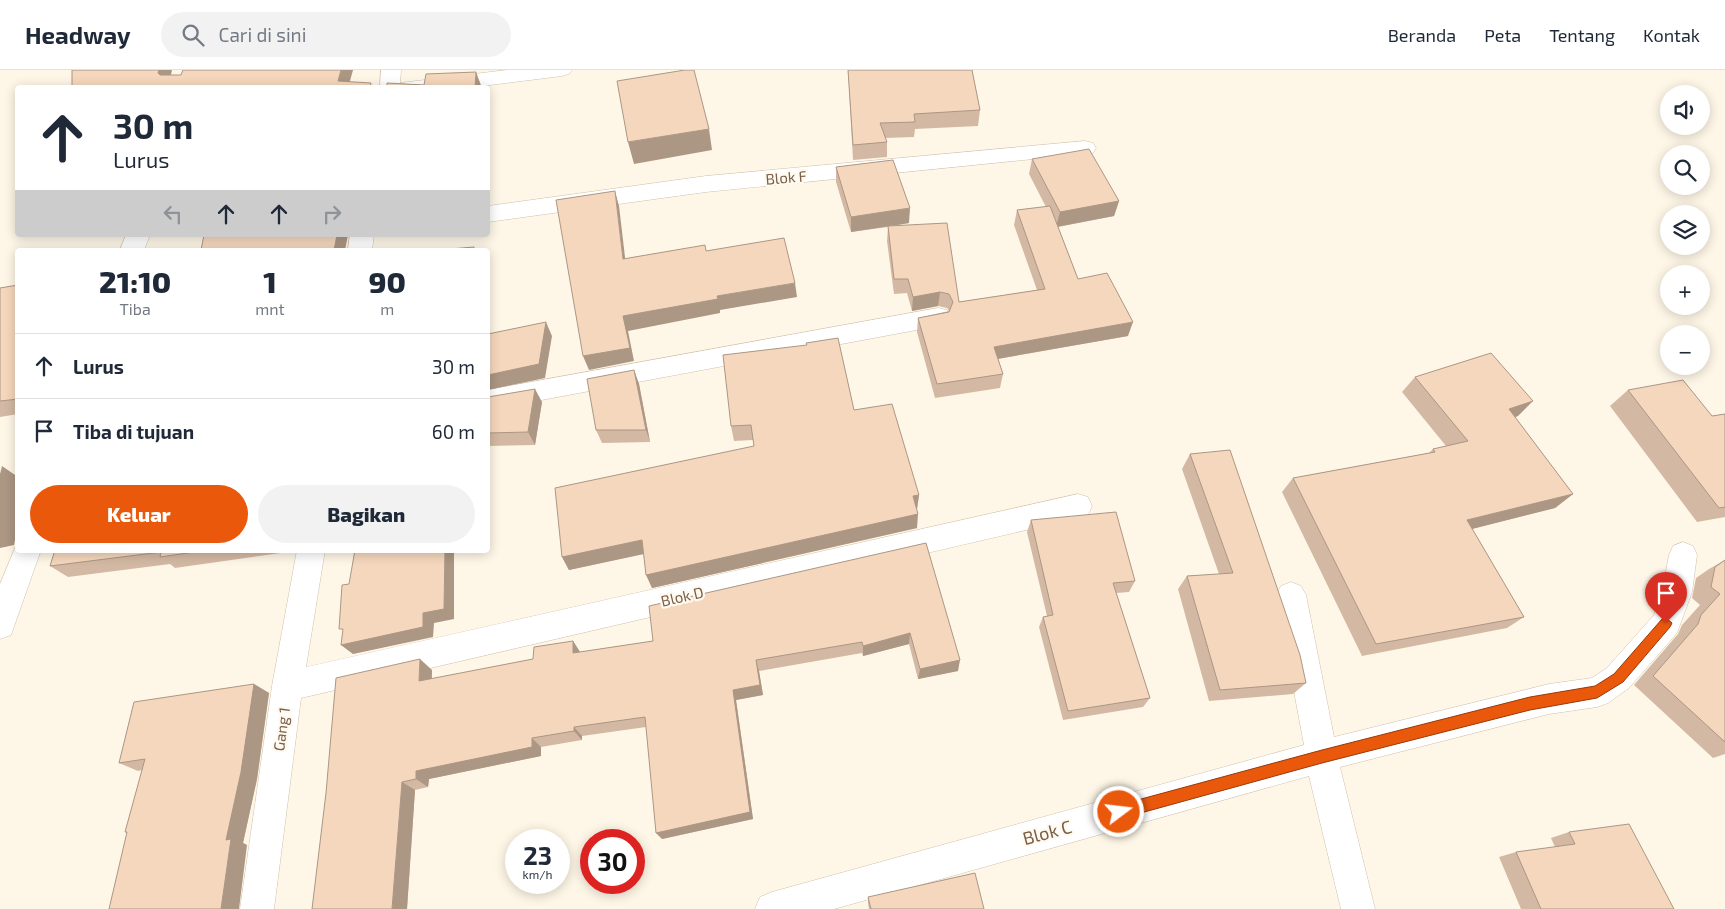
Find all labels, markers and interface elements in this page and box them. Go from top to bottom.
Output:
search box [161,12,511,57]
text: Headway [25,20,131,49]
icon: search [179,21,207,49]
text: Cari di sini [219,23,306,46]
text: Beranda [1388,24,1456,46]
text: Peta [1484,24,1521,46]
text: Tentang [1549,24,1615,46]
text: Kontak [1643,24,1700,46]
map controls [1660,85,1710,375]
button: sound [1660,85,1710,135]
text: 30 m [113,104,193,146]
icon: ahead [30,105,95,170]
button: search [1660,145,1710,195]
text: Lurus [113,146,169,172]
street label: Blok F [765,166,807,188]
icon: left [159,200,187,228]
icon: ahead [212,200,240,228]
icon: ahead [265,200,293,228]
icon: right [318,200,346,228]
button: layers [1660,205,1710,255]
text: 21:10 [99,263,171,299]
text: 1 [263,263,277,299]
text: 90 [369,263,406,299]
button: + [1660,265,1710,315]
text: Tiba [120,299,151,318]
text: mnt [255,299,285,318]
text: m [380,299,394,318]
button: − [1660,325,1710,375]
icon: ahead [30,352,58,380]
text: Lurus [73,355,124,378]
text: 30 m [432,355,475,378]
icon: arrive [30,417,58,445]
text: Tiba di tujuan [73,420,194,443]
text: 60 m [432,420,475,443]
button: Keluar [30,485,248,543]
button: Bagikan [258,485,475,543]
pin [1645,572,1687,623]
icon: arrive [1652,579,1680,607]
street label: Blok D [659,582,705,610]
street label: Gang 1 [269,706,293,752]
position arrow [1092,785,1144,837]
street label: Blok C [1020,815,1074,849]
speed limit sign: 30 [580,829,645,894]
text: 23 [523,840,552,870]
text: km/h [523,867,552,881]

